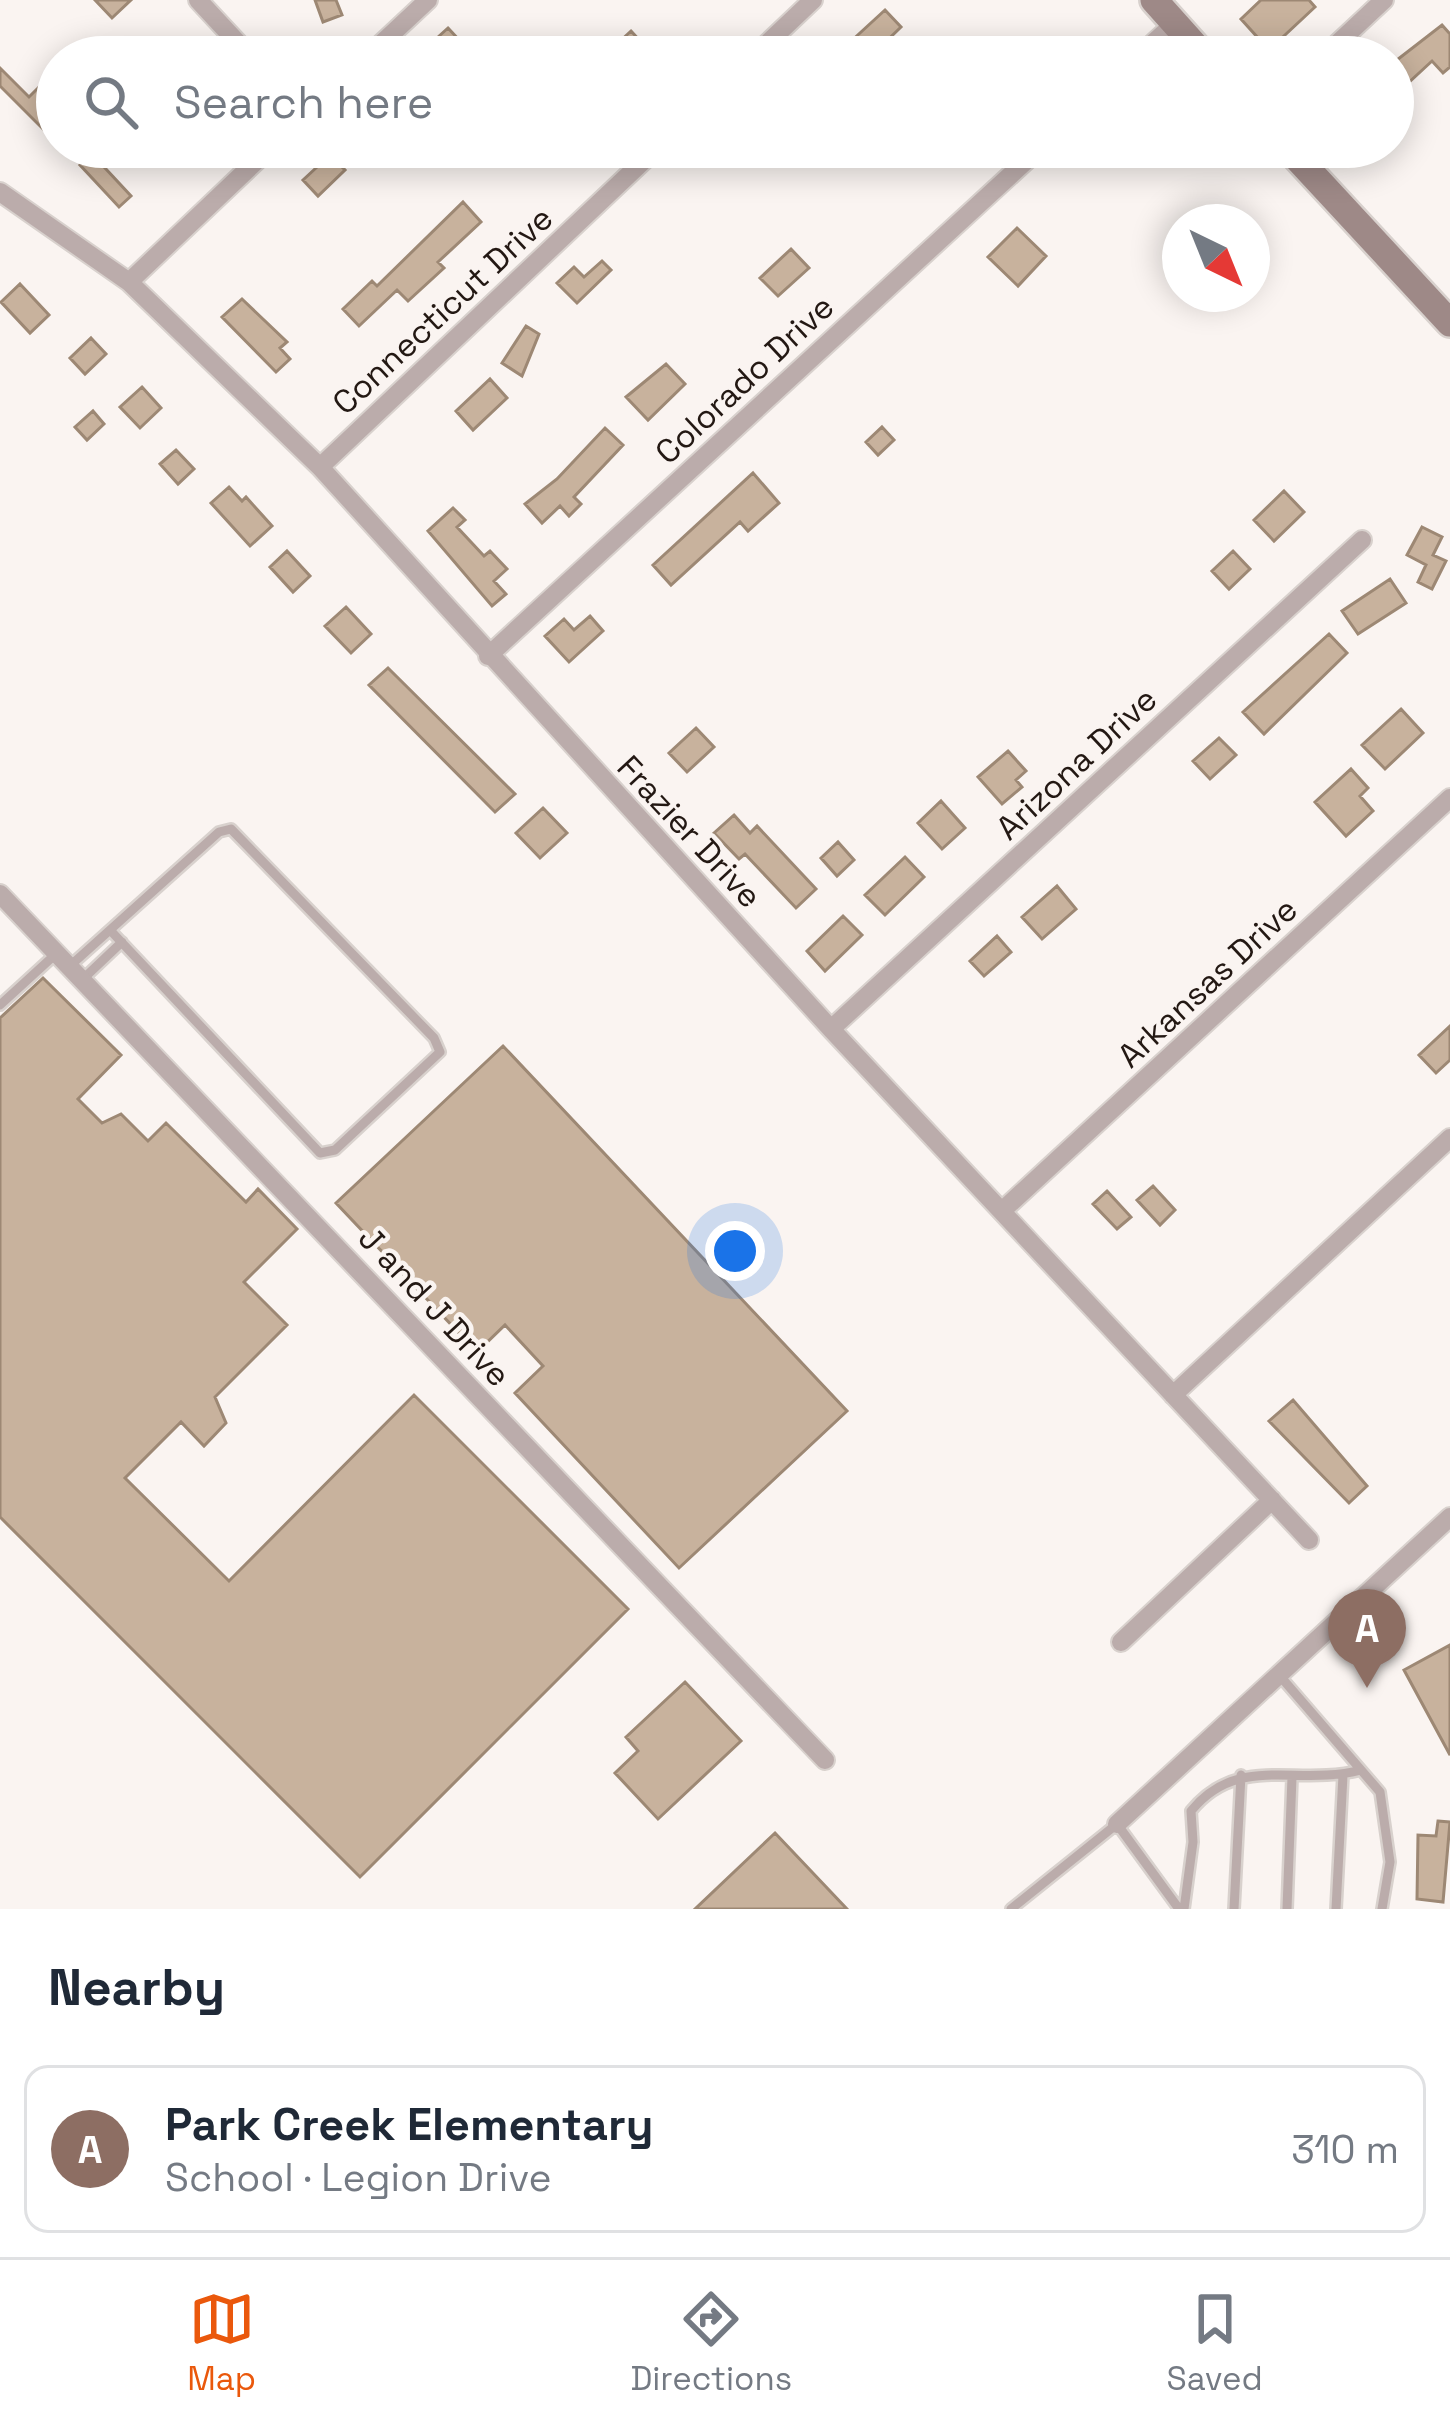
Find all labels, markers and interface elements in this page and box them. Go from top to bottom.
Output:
search box [36,36,1414,168]
icon: search [78,69,144,135]
text: Search here [174,74,433,131]
street label: Connecticut Drive [324,198,562,424]
north arrow [1162,204,1270,312]
street label: Colorado Drive [646,286,843,473]
street label: Arizona Drive [987,678,1166,849]
street label: Frazier Drive [608,747,771,917]
street label: Arkansas Drive [1109,889,1306,1077]
street label: J and J Drive [349,1218,519,1396]
your location [705,1221,765,1281]
pin: A [1328,1589,1406,1688]
text: Nearby [48,1955,225,2020]
text: Park Creek Elementary [165,2096,654,2153]
text: A [78,2125,102,2174]
text: 310 m [1291,2125,1399,2174]
text: School · Legion Drive [165,2153,552,2202]
tab: Map [187,2286,256,2400]
tab: Directions [630,2286,792,2400]
tab: Saved [1167,2286,1263,2400]

